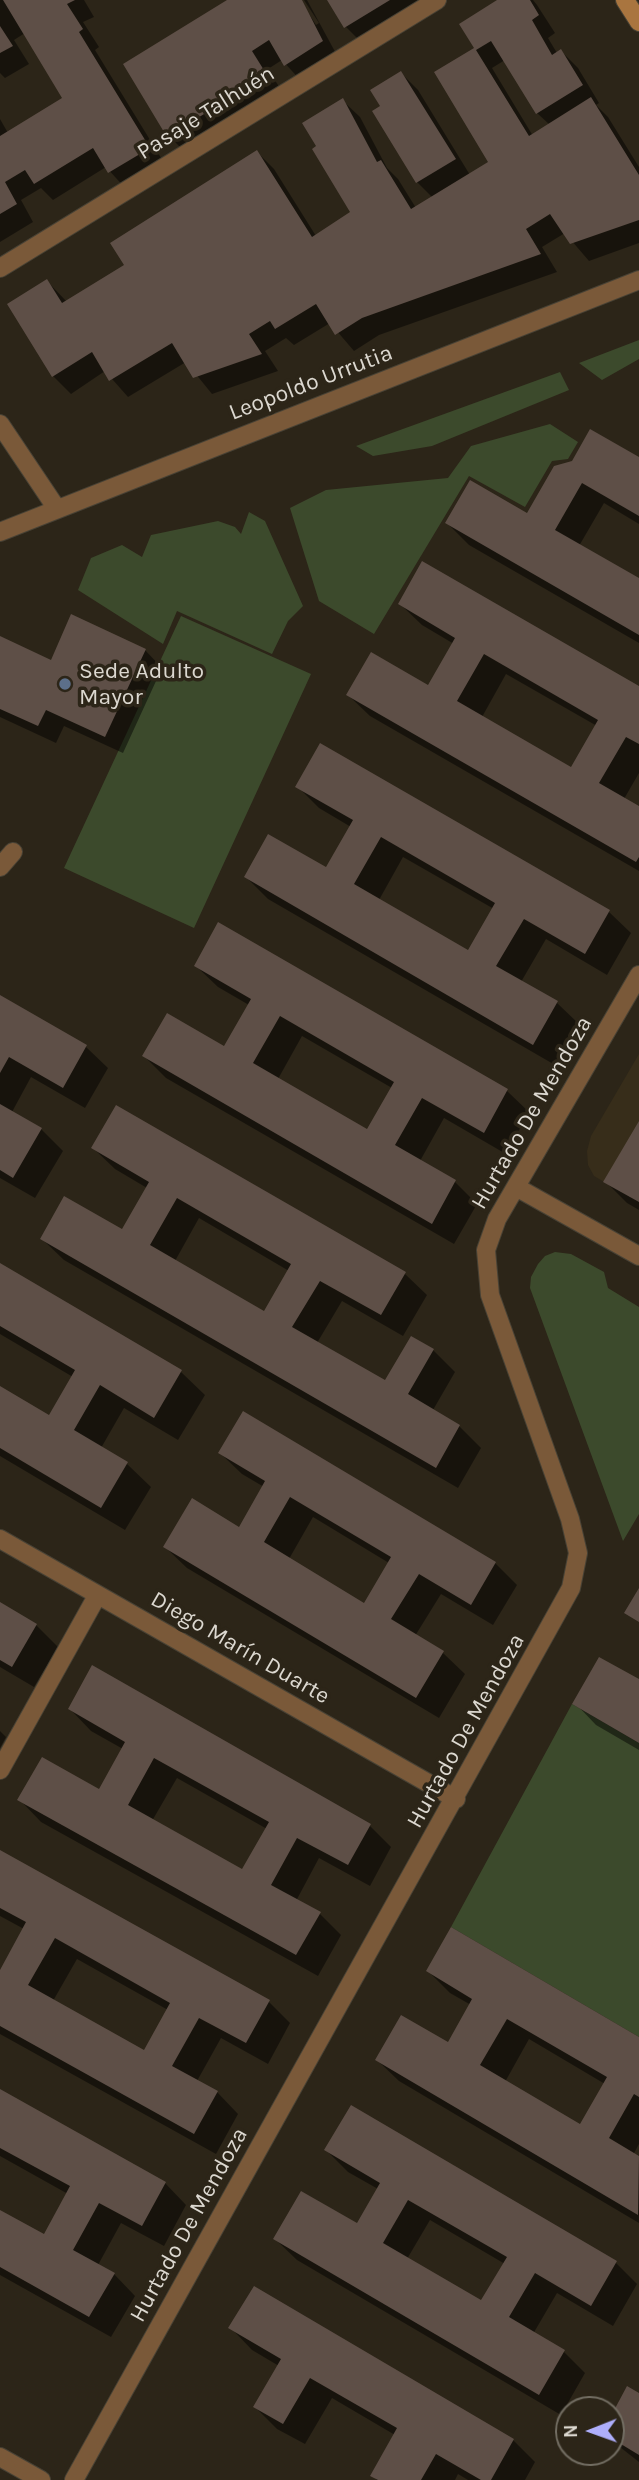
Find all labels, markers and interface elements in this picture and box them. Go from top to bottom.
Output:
street label: Pasaje Talhuén [132,60,280,166]
street label: Leopoldo Urrutia [225,339,397,427]
place label: Sede Adulto Mayor [79,657,204,711]
marker: Sede Adulto Mayor [57,676,73,692]
street label: Hurtado De Mendoza [466,1012,598,1214]
street label: Diego Marín Duarte [146,1586,334,1710]
street label: Hurtado De Mendoza [401,1629,531,1833]
street label: Hurtado De Mendoza [124,2123,254,2327]
north arrow [555,2396,625,2466]
text: N [560,2424,582,2438]

